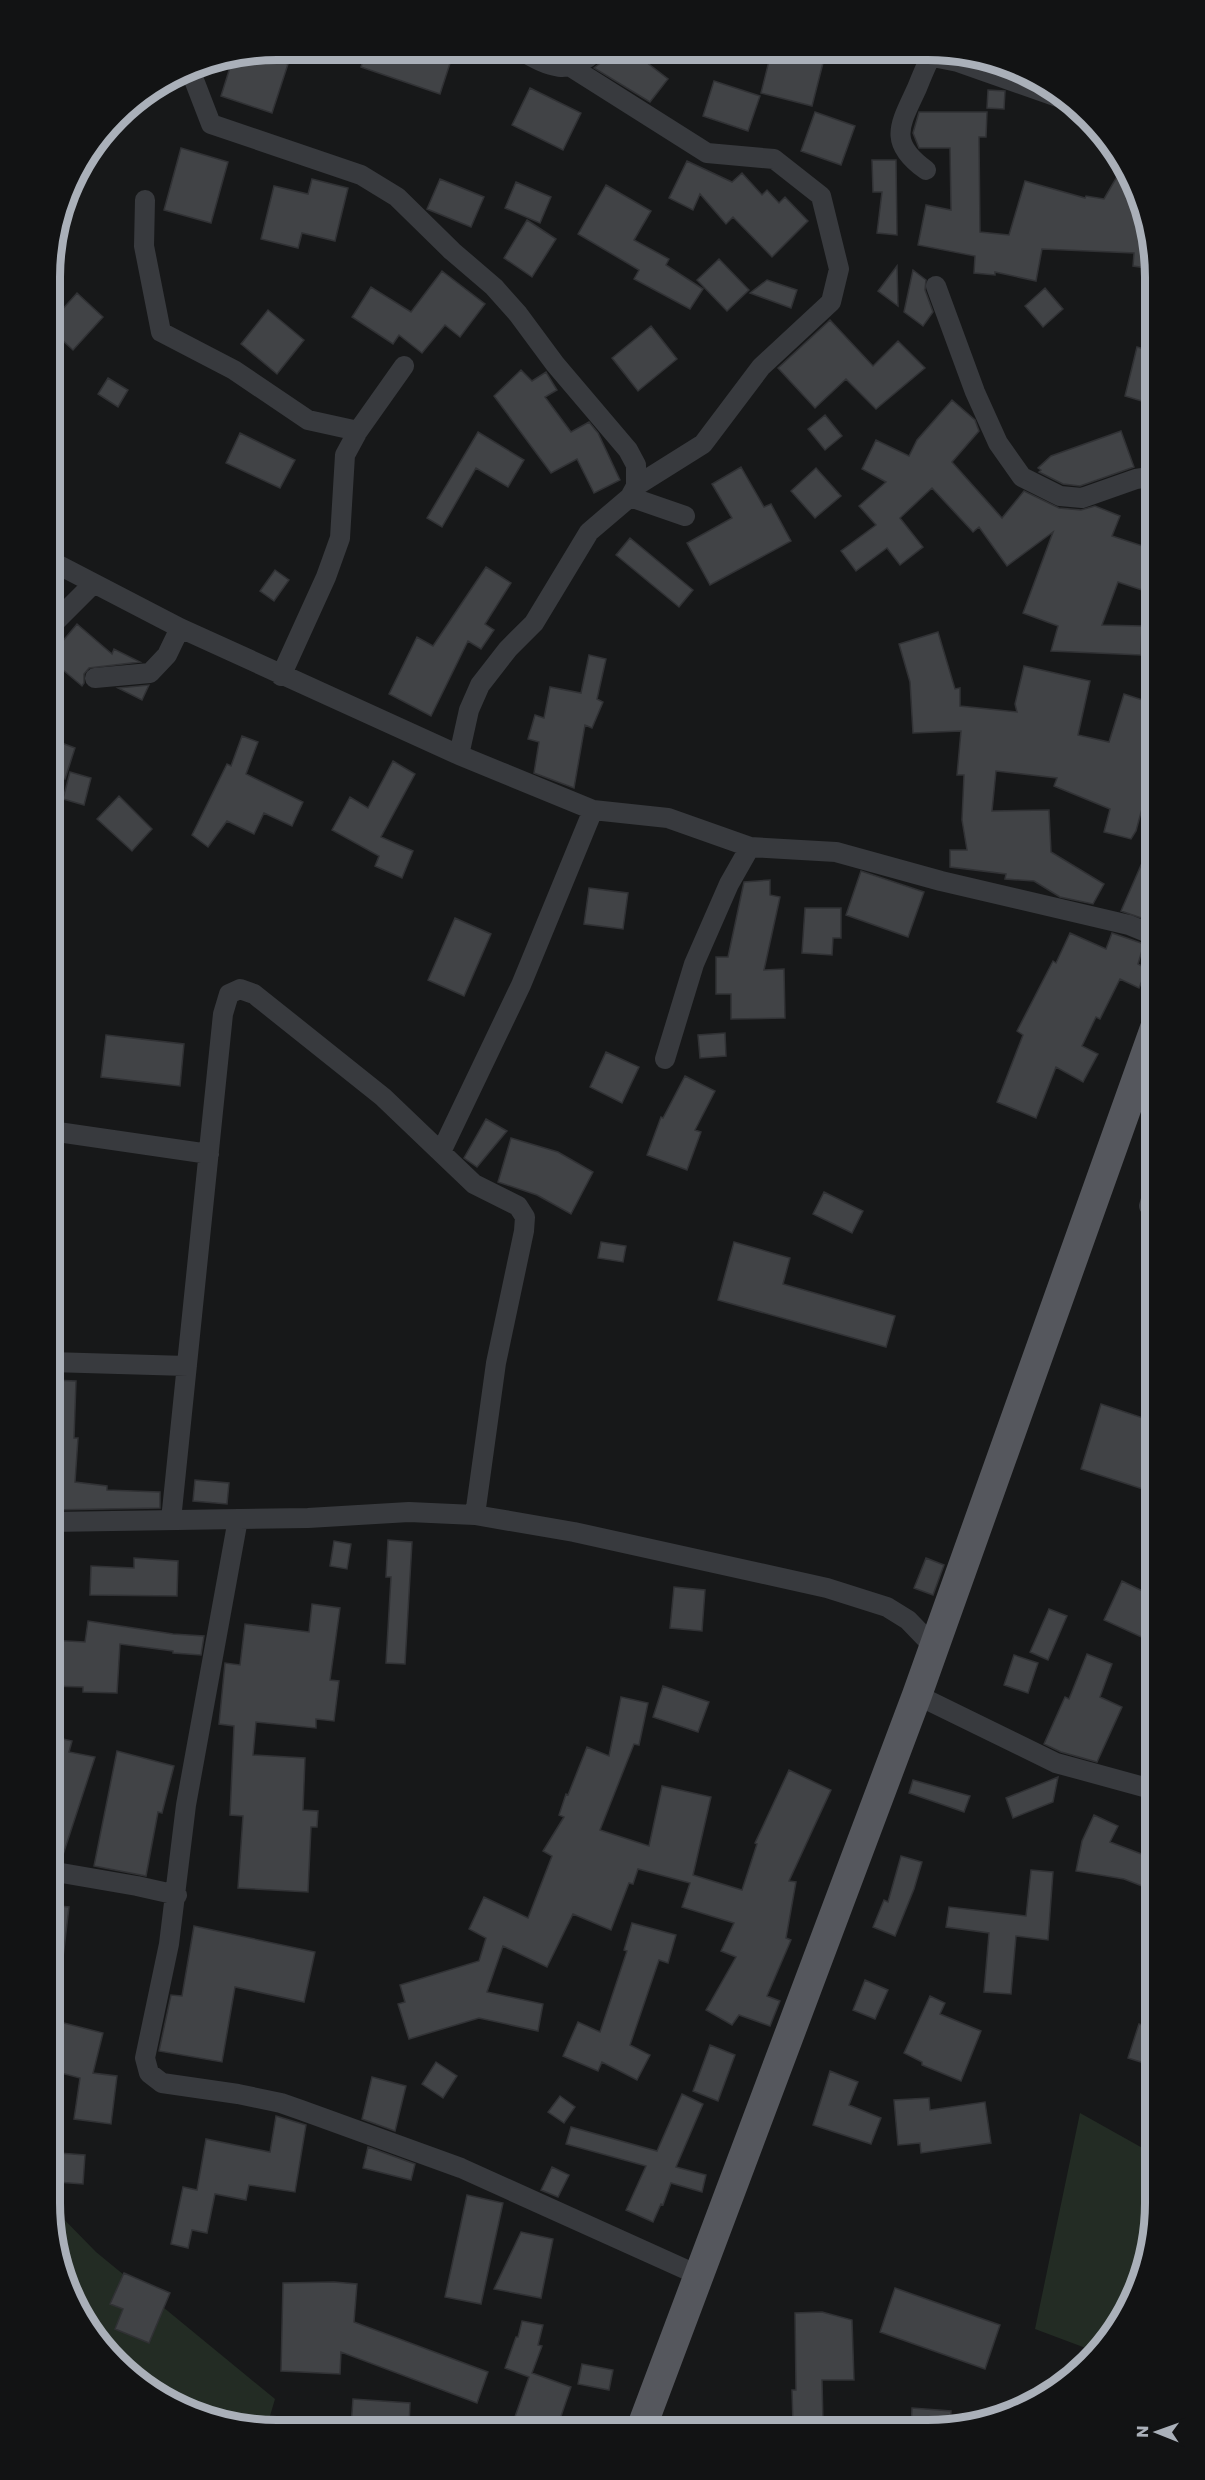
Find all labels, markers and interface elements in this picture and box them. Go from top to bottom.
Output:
north arrow [1127,2402,1187,2462]
text: N [1131,2426,1154,2438]

